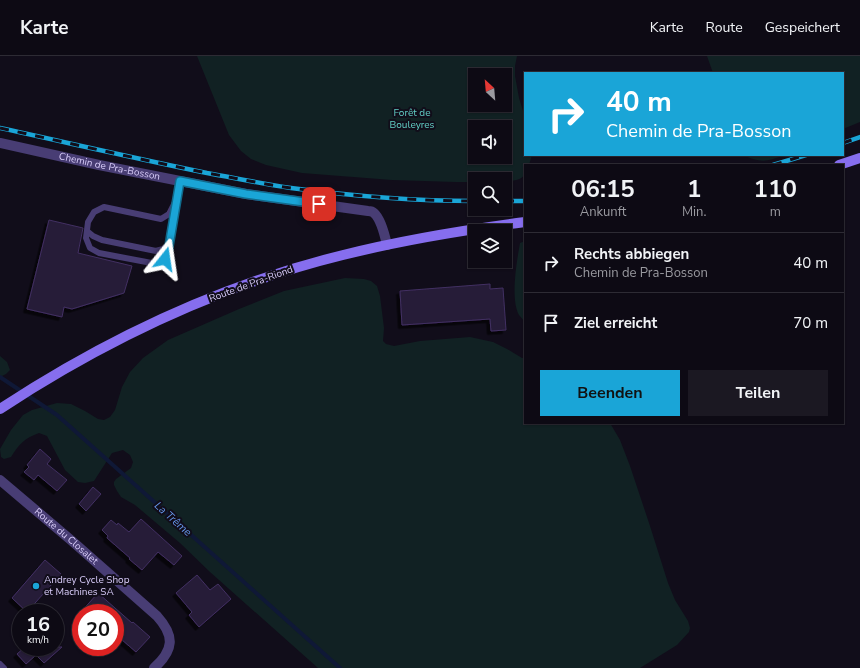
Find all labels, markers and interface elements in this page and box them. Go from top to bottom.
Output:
text: Karte [20,15,69,41]
text: Karte [650,18,684,37]
text: Route [706,18,743,37]
text: Gespeichert [765,18,840,37]
north arrow [468,68,512,112]
map controls [468,68,512,268]
text: 40 m [606,83,672,121]
icon: right [540,88,592,140]
park label: Forêt de Bouleyres [390,106,435,132]
text: Chemin de Pra-Bosson [606,119,792,143]
button: sound [468,120,512,164]
street label: Chemin de Pra-Bosson [57,149,161,184]
button: search [468,172,512,216]
text: 06:15 [571,173,635,205]
text: 1 [687,173,701,205]
text: 110 [754,173,797,205]
pin [302,187,336,221]
icon: arrive [308,193,330,215]
text: Ankunft [580,203,626,221]
text: Min. [682,203,706,221]
text: m [770,203,781,221]
button: layers [468,224,512,268]
position arrow [144,238,186,280]
text: Rechts abbiegen [574,244,689,264]
icon: right [540,252,562,274]
text: 40 m [793,253,828,273]
street label: Route de Pra-Riond [207,262,295,306]
text: Chemin de Pra-Bosson [574,264,708,282]
icon: arrive [540,312,562,334]
text: Ziel erreicht [574,313,657,333]
text: 70 m [793,313,828,333]
button: Beenden [540,370,680,416]
button: Teilen [688,370,828,416]
water label: La Trême [151,498,195,540]
street label: Route du Closalet [31,505,102,568]
place label: Andrey Cycle Shop et Machines SA [44,573,130,599]
marker: Andrey Cycle Shop et Machines SA [31,581,41,591]
speed limit sign: 20 [72,604,124,656]
text: 16 [26,611,50,638]
text: km/h [27,633,49,647]

